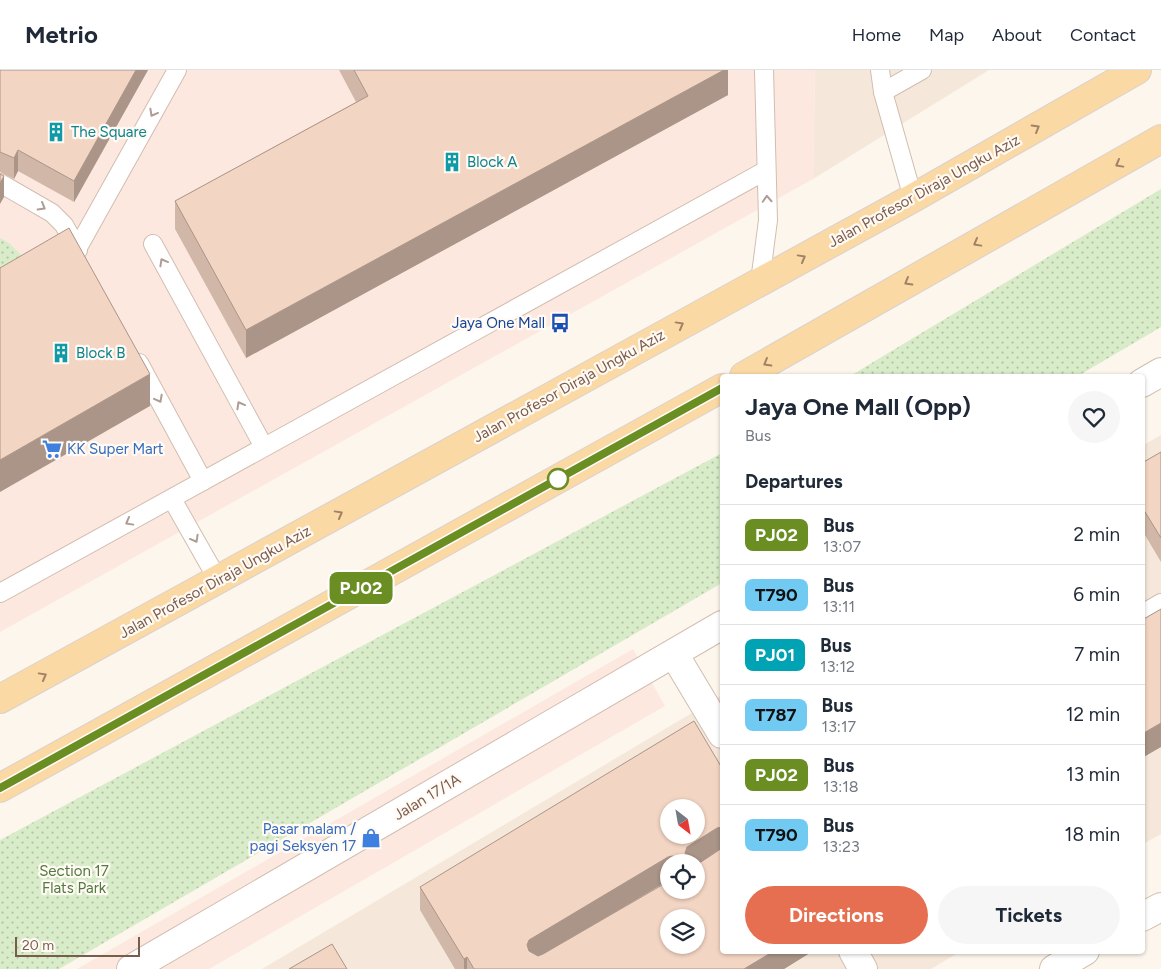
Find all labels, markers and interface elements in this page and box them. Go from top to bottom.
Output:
text: Metrio [25,20,98,49]
text: Home [852,24,901,46]
text: Map [929,24,964,46]
text: About [992,24,1042,46]
text: Contact [1070,24,1136,46]
one-way arrow [149,107,159,116]
building icon: The Square [45,121,67,143]
place label: The Square [71,123,147,141]
one-way arrow [1030,124,1039,134]
street label: Jalan Profesor Diraja Ungku Aziz [825,131,1023,251]
building icon: Block A [441,151,463,173]
place label: Block A [467,153,517,171]
one-way arrow [1115,157,1124,167]
one-way arrow [761,194,772,202]
one-way arrow [37,200,46,210]
one-way arrow [973,237,982,247]
one-way arrow [797,255,806,265]
one-way arrow [159,258,169,267]
one-way arrow [905,276,914,286]
bus stop icon: Jaya One Mall [549,312,571,334]
place label: Jaya One Mall [452,314,545,332]
one-way arrow [675,322,684,332]
street label: Jalan Profesor Diraja Ungku Aziz [470,326,668,446]
building icon: Block B [50,342,72,364]
place label: Block B [76,344,125,362]
one-way arrow [764,356,773,366]
button: heart [1068,391,1120,443]
text: Jaya One Mall (Opp) [745,392,971,421]
one-way arrow [153,394,163,403]
one-way arrow [237,401,247,410]
text: Bus [745,426,771,445]
supermarket icon: KK Super Mart [41,438,63,460]
place label: KK Super Mart [67,440,164,458]
unlabelled marker [547,468,569,490]
text: Departures [745,470,843,493]
one-way arrow [333,510,342,520]
text: Bus [823,514,854,537]
one-way arrow [125,516,134,526]
street label: Jalan Profesor Diraja Ungku Aziz [116,522,314,642]
text: 2 min [1074,523,1120,546]
text: PJ02 [755,524,798,546]
one-way arrow [188,534,198,543]
text: 13:07 [823,537,861,556]
line badge: PJ02 [326,572,396,604]
text: Bus [823,574,854,597]
text: PJ02 [340,577,382,599]
text: 6 min [1073,583,1120,606]
text: T790 [755,584,798,606]
text: 13:11 [823,597,855,616]
text: Bus [820,634,851,657]
text: 7 min [1074,643,1120,666]
text: PJ01 [755,644,795,666]
text: 13:12 [820,657,855,676]
one-way arrow [37,672,46,682]
text: Bus [822,694,853,717]
text: 12 min [1066,703,1120,726]
text: T787 [755,704,797,726]
text: 13:17 [822,717,856,736]
text: Bus [823,754,854,777]
text: 13 min [1066,763,1120,786]
text: PJ02 [755,764,798,786]
street label: Jalan 17/1A [390,770,464,824]
text: 13:18 [823,777,859,796]
north arrow [660,799,705,844]
map controls [660,799,705,954]
text: Bus [823,814,854,837]
place label: Pasar malam / pagi Seksyen 17 [250,820,356,855]
text: 18 min [1065,823,1120,846]
text: T790 [755,824,798,846]
shop icon: Pasar malam / pagi Seksyen 17 [360,827,382,849]
text: 13:23 [823,837,860,856]
button: locate [660,854,705,899]
park label: Section 17 Flats Park [39,862,109,897]
button: Directions [745,886,928,944]
button: Tickets [938,886,1120,944]
button: layers [660,909,705,954]
scale bar [15,934,140,957]
text: 20 m [22,937,54,954]

